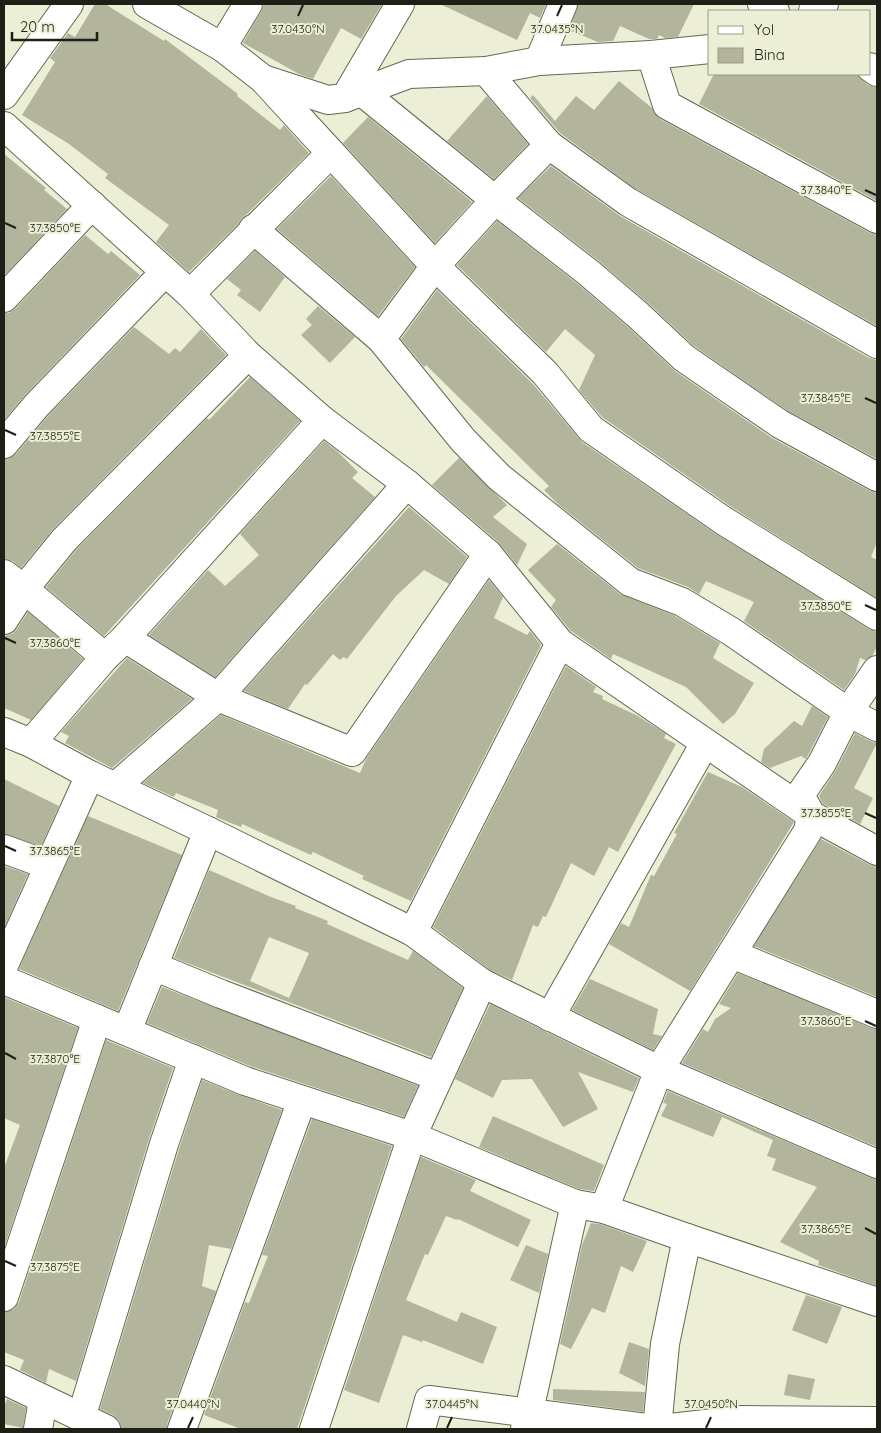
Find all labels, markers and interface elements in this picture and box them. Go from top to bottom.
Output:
scale bar [12,10,98,42]
legend [708,10,871,75]
text: 20 m [20,17,55,36]
text: Yol [754,20,774,39]
text: 37.0430°N [271,21,325,36]
text: 37.0435°N [531,21,583,36]
text: Bina [754,45,785,64]
text: 37.3840°E [801,182,852,197]
text: 37.3850°E [29,220,81,235]
text: 37.3845°E [801,390,851,405]
text: 37.3855°E [30,428,80,443]
text: 37.3850°E [800,598,852,613]
text: 37.3860°E [29,635,81,650]
text: 37.3855°E [801,805,851,820]
text: 37.3865°E [30,843,80,858]
text: 37.3860°E [800,1013,852,1028]
text: 37.3870°E [30,1051,80,1066]
text: 37.3865°E [801,1221,851,1236]
text: 37.3875°E [30,1259,80,1274]
text: 37.0440°N [166,1396,220,1411]
text: 37.0445°N [425,1396,479,1411]
text: 37.0450°N [684,1396,738,1411]

